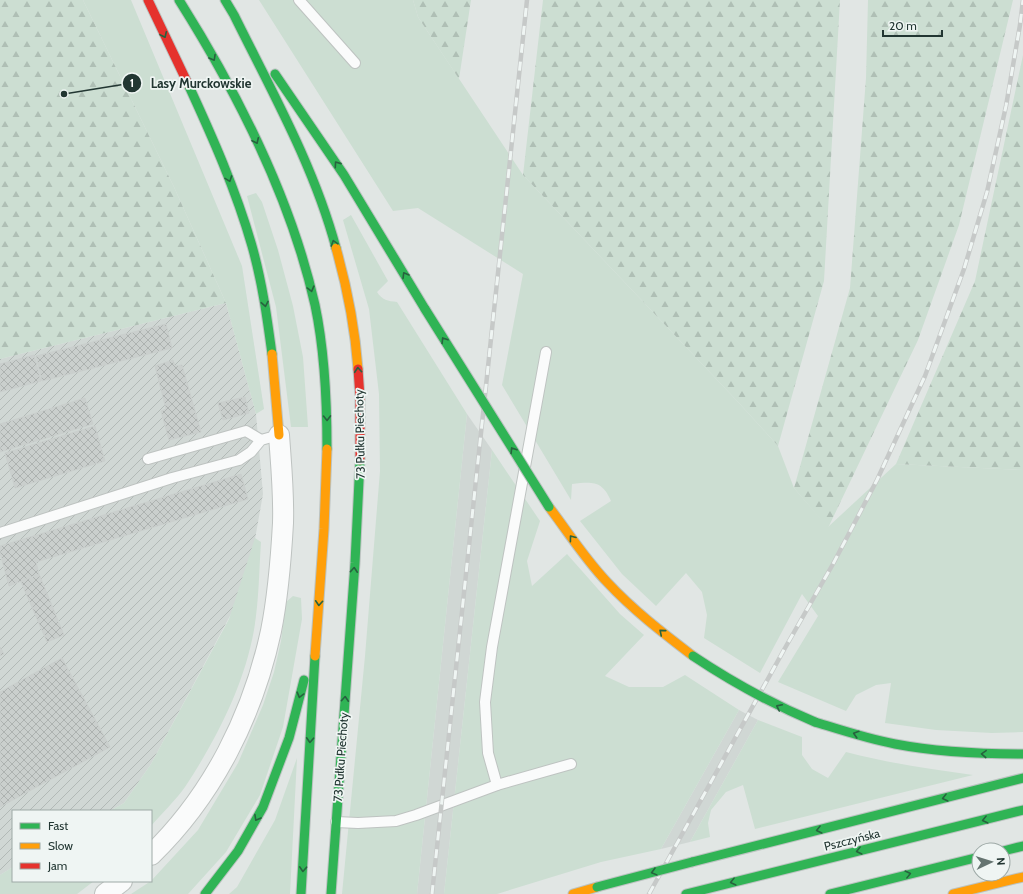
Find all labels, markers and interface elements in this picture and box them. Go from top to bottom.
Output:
scale bar [883,12,942,38]
text: 20 m [889,18,917,33]
one-way arrow [159,31,167,39]
one-way arrow [209,54,216,61]
callout: Lasy Murckowskie [122,71,259,96]
text: 1 [130,75,134,90]
text: Lasy Murckowskie [151,75,252,91]
one-way arrow [251,137,259,145]
one-way arrow [334,161,342,168]
one-way arrow [225,176,233,183]
one-way arrow [330,239,339,246]
one-way arrow [402,272,409,279]
one-way arrow [307,286,315,292]
one-way arrow [260,301,268,307]
one-way arrow [442,337,449,344]
one-way arrow [354,367,363,373]
street label: 73 Pułku Piechoty [351,389,368,479]
one-way arrow [323,415,331,421]
one-way arrow [511,447,518,454]
one-way arrow [570,536,577,543]
one-way arrow [350,567,359,573]
one-way arrow [315,600,324,606]
one-way arrow [660,629,667,636]
one-way arrow [296,692,305,699]
one-way arrow [341,696,350,702]
one-way arrow [776,704,784,712]
street label: 73 Pułku Piechoty [330,712,351,802]
one-way arrow [853,730,860,739]
one-way arrow [306,737,315,743]
one-way arrow [981,749,987,758]
one-way arrow [941,793,948,802]
legend [12,810,152,882]
one-way arrow [255,814,262,821]
one-way arrow [982,815,988,823]
text: Fast [48,818,68,833]
one-way arrow [815,825,822,834]
street label: Pszczyńska [822,825,882,854]
text: Slow [48,838,73,853]
north arrow [971,842,1011,882]
one-way arrow [856,846,863,855]
text: N [994,857,1008,866]
text: Jam [47,858,67,873]
one-way arrow [298,866,307,872]
one-way arrow [651,867,658,876]
one-way arrow [905,871,912,879]
one-way arrow [730,878,736,886]

